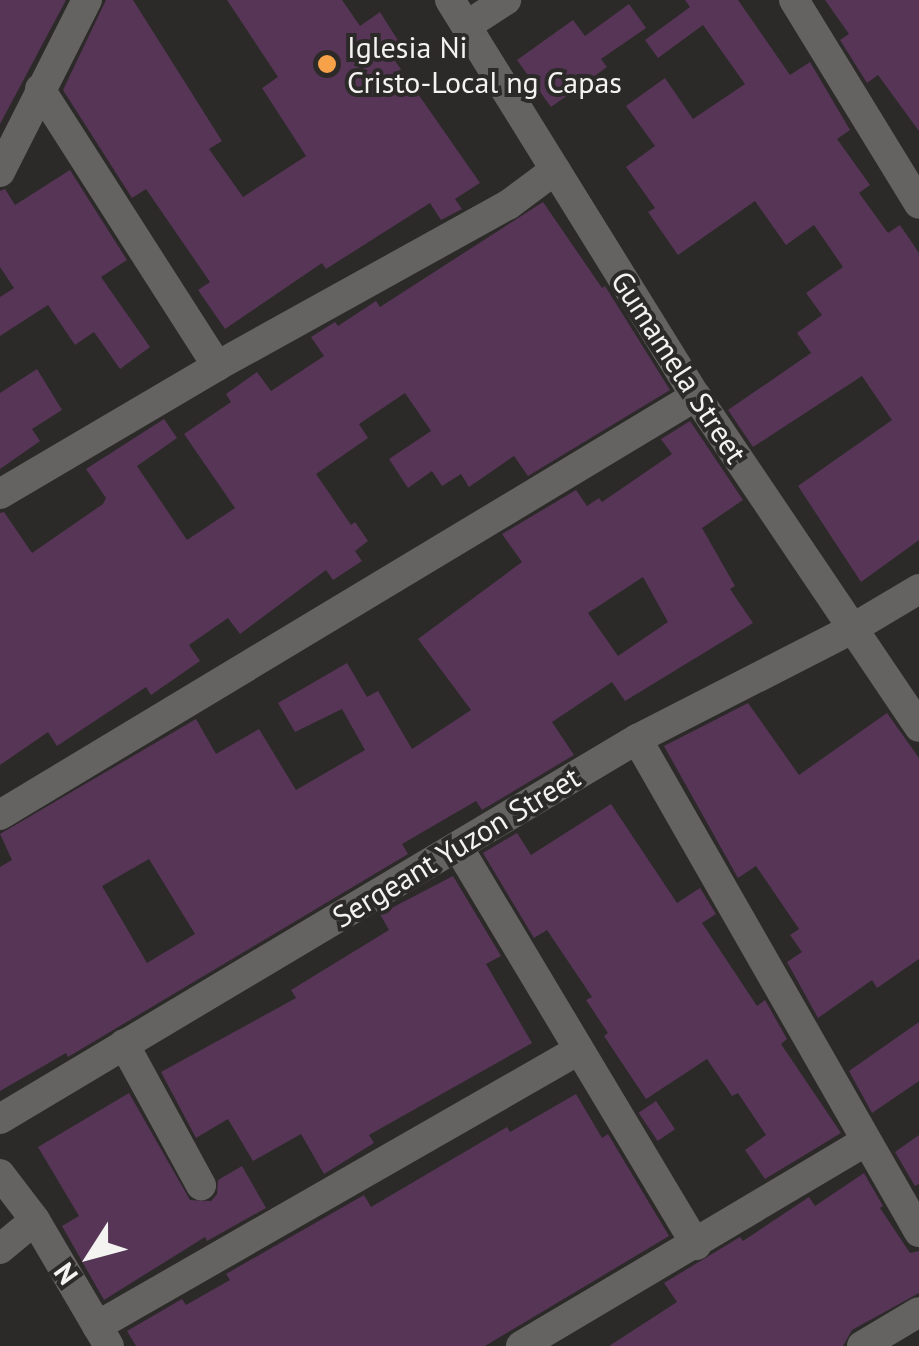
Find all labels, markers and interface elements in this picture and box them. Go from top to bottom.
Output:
place label: Iglesia Ni Cristo-Local ng Capas [347,29,622,100]
marker: Iglesia Ni Cristo-Local ng Capas [316,53,338,75]
street label: Gumamela Street [604,264,754,470]
street label: Sergeant Yuzon Street [325,759,587,935]
north arrow [40,1206,140,1306]
text: N [45,1256,86,1292]

